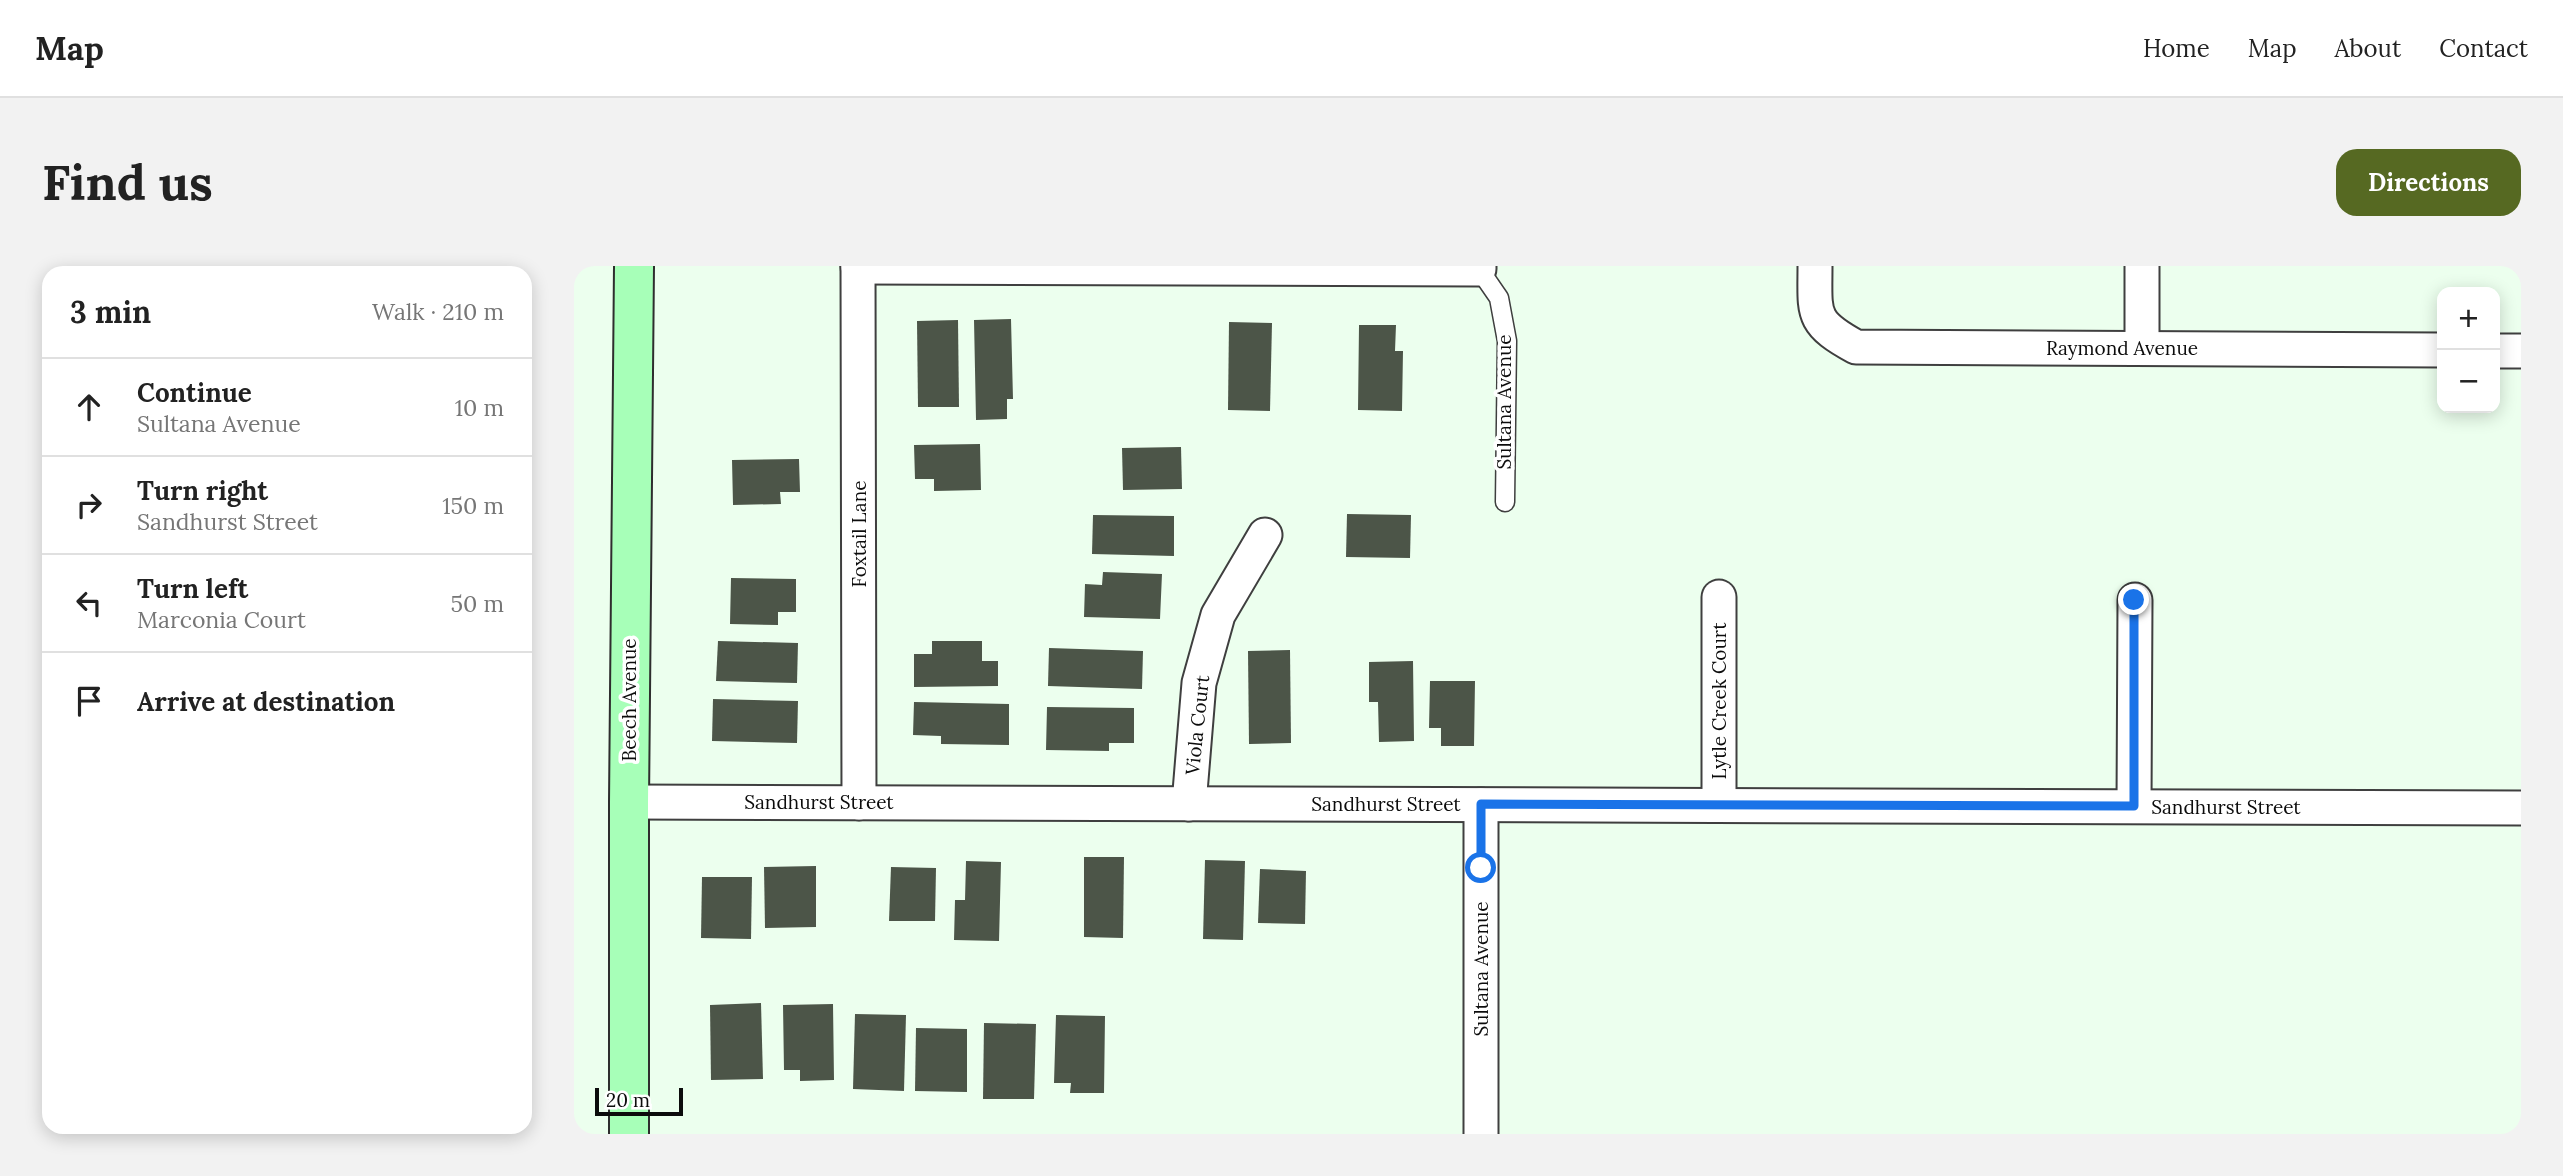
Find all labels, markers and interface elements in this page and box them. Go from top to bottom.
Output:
text: Map [35,27,104,69]
text: Home [2143,33,2210,64]
text: Map [2248,33,2297,64]
text: About [2335,33,2401,64]
text: Contact [2439,33,2528,64]
button: Directions [2336,149,2521,216]
text: Find us [42,151,213,213]
map controls [2437,287,2500,413]
button: + [2437,287,2500,350]
text: 3 min [70,293,151,331]
text: Walk · 210 m [372,297,504,326]
street label: Sultana Avenue [1492,334,1516,470]
street label: Raymond Avenue [2046,336,2198,360]
button: − [2437,350,2500,413]
text: Continue [137,376,252,409]
icon: ahead [70,388,108,426]
text: 10 m [455,393,504,422]
text: Sultana Avenue [137,409,301,438]
text: Turn right [137,474,268,507]
street label: Foxtail Lane [847,481,871,587]
icon: right [70,486,108,524]
text: 150 m [442,491,504,520]
text: Sandhurst Street [137,507,318,536]
text: Turn left [137,572,248,605]
icon: left [70,584,108,622]
route end [2118,584,2149,615]
text: 50 m [451,589,504,618]
text: Marconia Court [137,605,306,634]
street label: Lytle Creek Court [1707,622,1731,780]
street label: Beech Avenue [617,638,641,762]
street label: Viola Court [1180,673,1214,777]
icon: arrive [70,682,108,720]
text: Arrive at destination [137,685,395,718]
street label: Sandhurst Street [744,790,894,814]
street label: Sandhurst Street [1311,792,1461,816]
street label: Sandhurst Street [2151,795,2301,819]
route start [1465,852,1496,883]
street label: Sultana Avenue [1469,901,1493,1037]
scale bar [595,1085,682,1117]
text: 20 m [606,1088,650,1112]

